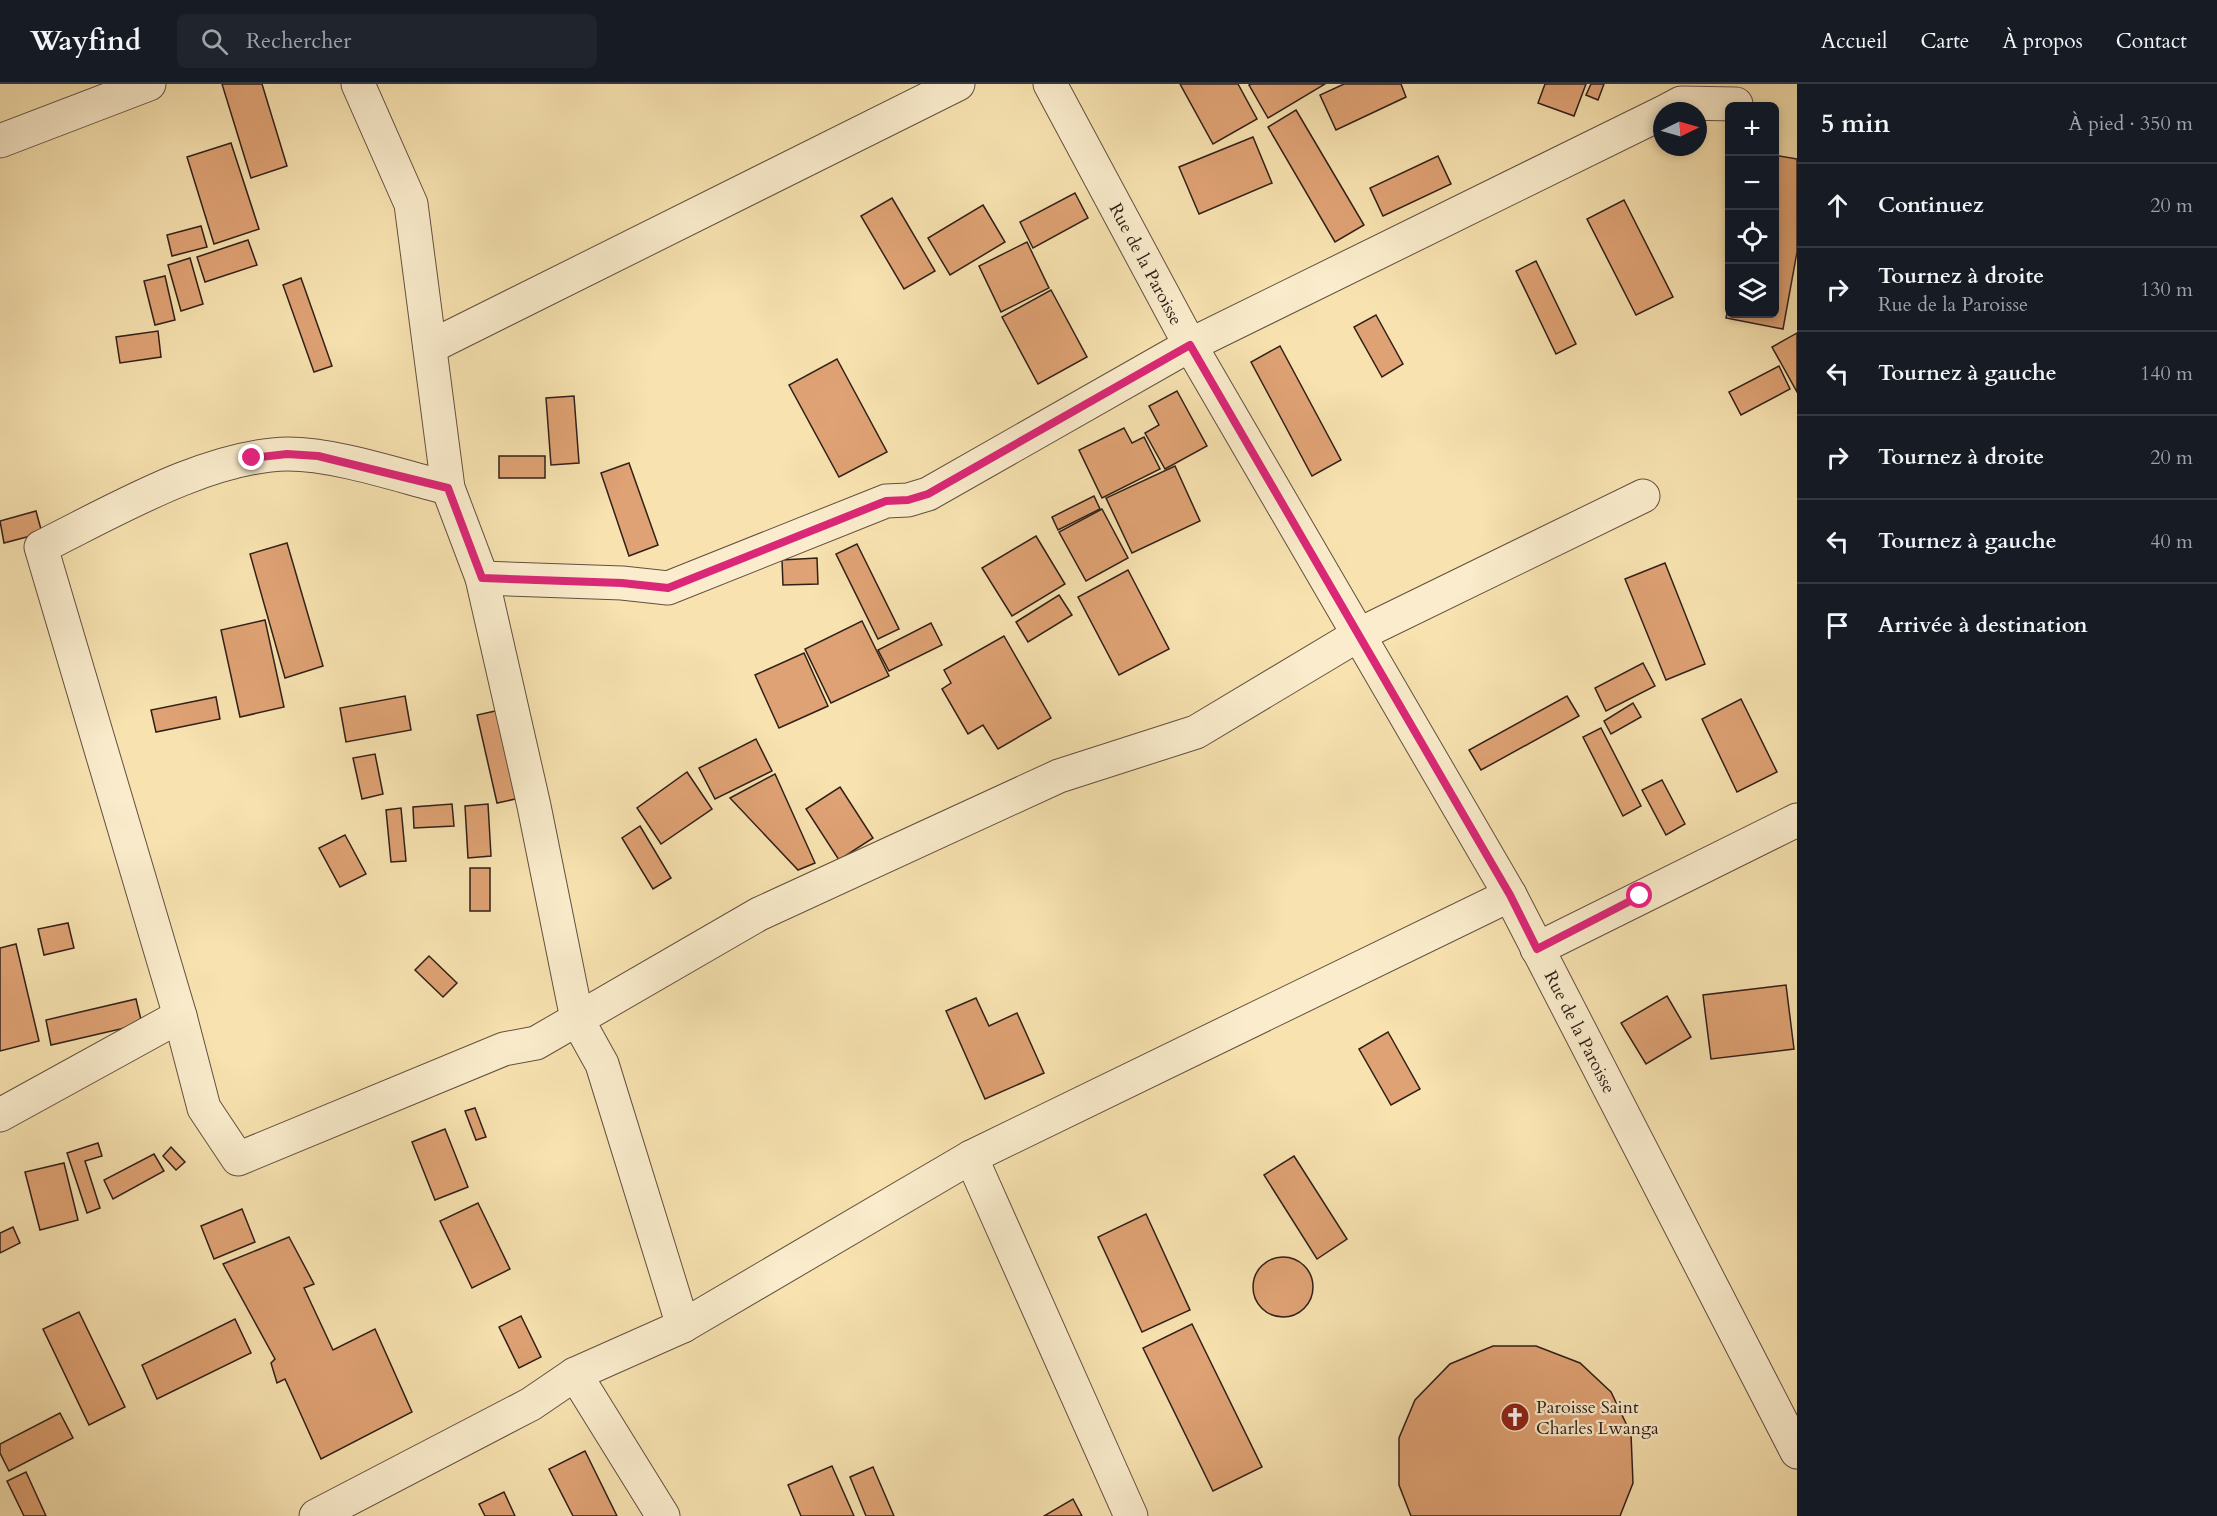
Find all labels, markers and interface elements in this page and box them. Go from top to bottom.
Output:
search box [177,14,597,68]
text: Wayfind [30,22,141,60]
icon: search [198,25,231,58]
text: Rechercher [246,26,351,56]
text: Accueil [1821,27,1887,56]
text: Carte [1920,27,1969,56]
text: À propos [2002,27,2083,56]
text: Contact [2116,27,2187,56]
north arrow [1653,102,1707,156]
map controls [1725,102,1779,318]
button: + [1725,102,1779,156]
text: 5 min [1821,106,1890,141]
text: À pied · 350 m [2069,110,2193,137]
button: − [1725,156,1779,210]
icon: ahead [1821,189,1854,222]
text: Continuez [1878,190,1984,220]
text: 20 m [2150,192,2193,219]
street label: Rue de la Paroisse [1103,199,1188,330]
button: locate [1725,210,1779,264]
text: Tournez à droite [1878,261,2044,291]
button: layers [1725,264,1779,318]
icon: right [1821,273,1854,306]
text: 130 m [2140,276,2193,303]
text: Rue de la Paroisse [1878,291,2028,318]
icon: left [1821,357,1854,390]
text: Tournez à gauche [1878,358,2057,388]
text: 140 m [2140,360,2193,387]
icon: right [1821,441,1854,474]
text: Tournez à droite [1878,442,2044,472]
route end [238,444,264,470]
text: 20 m [2150,444,2193,471]
icon: left [1821,525,1854,558]
text: Tournez à gauche [1878,526,2057,556]
text: 40 m [2150,528,2193,555]
icon: arrive [1821,609,1854,642]
text: Arrivée à destination [1878,610,2088,640]
route start [1626,882,1652,908]
street label: Rue de la Paroisse [1538,966,1621,1098]
place label: Paroisse Saint Charles Lwanga [1536,1395,1659,1441]
church icon: Paroisse Saint Charles Lwanga [1499,1401,1531,1433]

